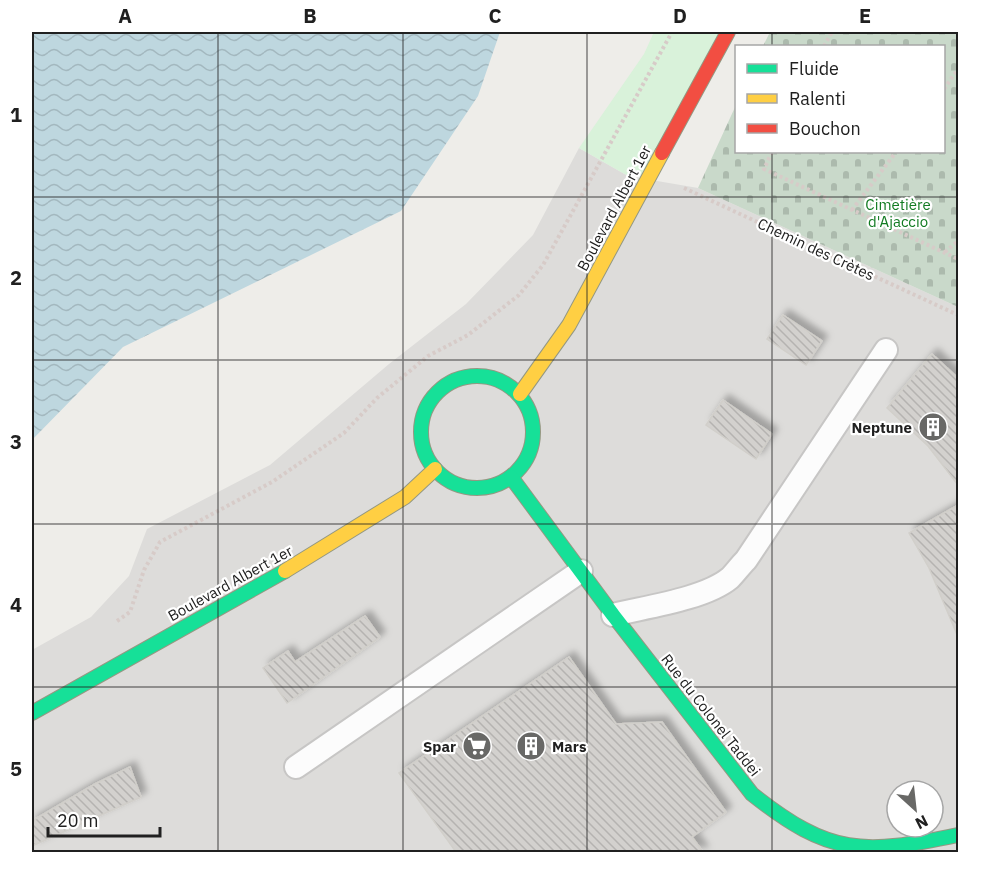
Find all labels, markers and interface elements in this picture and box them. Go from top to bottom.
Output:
text: A [118,2,132,29]
text: B [303,2,317,29]
text: C [488,2,502,29]
text: D [673,2,687,29]
text: E [859,2,871,29]
legend [735,45,945,153]
text: Fluide [789,57,839,80]
text: Ralenti [789,87,846,110]
text: 1 [10,101,22,128]
text: Bouchon [789,117,861,140]
street label: Boulevard Albert 1er [573,141,655,274]
park label: Cimetière d'Ajaccio [865,195,931,231]
street label: Chemin des Crètes [755,214,877,284]
text: 2 [10,264,22,291]
building icon: Neptune [917,411,949,443]
place label: Neptune [852,418,912,437]
text: 3 [10,428,22,455]
street label: Boulevard Albert 1er [164,541,296,625]
text: 4 [10,591,22,618]
street label: Rue du Colonel Taddei [657,650,765,780]
supermarket icon: Spar [461,730,493,762]
building icon: Mars [515,730,547,762]
place label: Spar [423,737,456,756]
place label: Mars [552,737,587,756]
text: 5 [10,755,22,782]
north arrow [885,779,945,839]
scale bar [48,800,160,838]
text: 20 m [57,809,99,832]
text: N [912,811,932,834]

